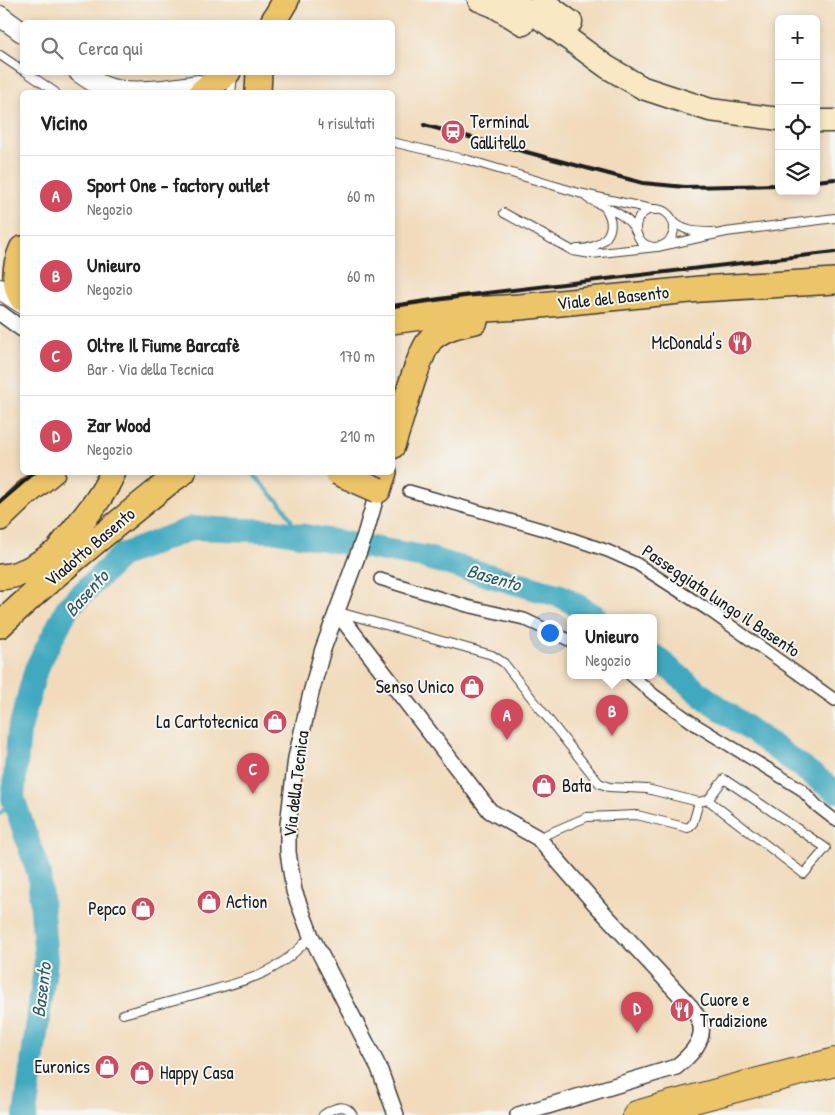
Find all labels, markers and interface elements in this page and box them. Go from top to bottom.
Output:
map controls [775,15,820,195]
button: + [775,15,820,60]
search box [20,20,395,75]
icon: search [38,34,66,62]
text: Cerca qui [78,35,143,61]
button: − [775,60,820,105]
button: locate [775,105,820,150]
text: Vicino [40,108,87,137]
place label: Terminal Gallitello [470,109,529,155]
text: 4 risultati [318,112,375,134]
station icon: Terminal Gallitello [440,119,466,145]
button: layers [775,150,820,195]
text: Sport One - factory outlet [87,172,269,198]
text: A [52,185,60,207]
text: 60 m [347,185,375,207]
text: Negozio [87,198,132,220]
text: Unieuro [87,252,140,278]
text: B [52,265,60,287]
text: 60 m [347,265,375,287]
text: Negozio [87,278,132,300]
street label: Viale del Basento [556,279,670,316]
place label: McDonald's [652,330,722,355]
restaurant icon: McDonald's [727,330,753,356]
text: Oltre Il Fiume Barcafè [87,332,240,358]
text: C [52,345,60,367]
text: 170 m [340,345,375,367]
text: Bar · Via della Tecnica [87,358,213,380]
text: Zar Wood [87,412,150,438]
text: D [52,425,60,447]
text: 210 m [340,425,375,447]
text: Negozio [87,438,132,460]
street label: Viadotto Basento [40,503,140,591]
street label: Passeggiata lungo il Basento [637,538,805,663]
water label: Basento [464,557,525,597]
water label: Basento [59,565,113,621]
popup [567,614,657,679]
your location [537,620,563,646]
text: Unieuro [585,623,639,649]
text: Negozio [585,649,631,671]
place label: Senso Unico [376,674,454,699]
shop icon: Senso Unico [459,674,485,700]
pin: B [596,695,628,736]
pin: A [491,699,523,740]
place label: La Cartotecnica [156,709,258,734]
shop icon: La Cartotecnica [262,709,288,735]
street label: Via della Tecnica [277,729,314,839]
pin: C [237,753,269,794]
shop icon: Bata [531,773,557,799]
place label: Bata [562,773,591,798]
shop icon: Action [196,889,222,915]
place label: Action [226,889,267,914]
place label: Pepco [88,896,126,921]
shop icon: Pepco [130,896,156,922]
water label: Basento [25,960,57,1019]
place label: Cuore e Tradizione [700,987,768,1033]
pin: D [621,992,653,1033]
restaurant icon: Cuore e Tradizione [669,997,695,1023]
place label: Euronics [35,1054,90,1079]
shop icon: Euronics [94,1054,120,1080]
shop icon: Happy Casa [129,1060,155,1086]
place label: Happy Casa [160,1060,234,1085]

